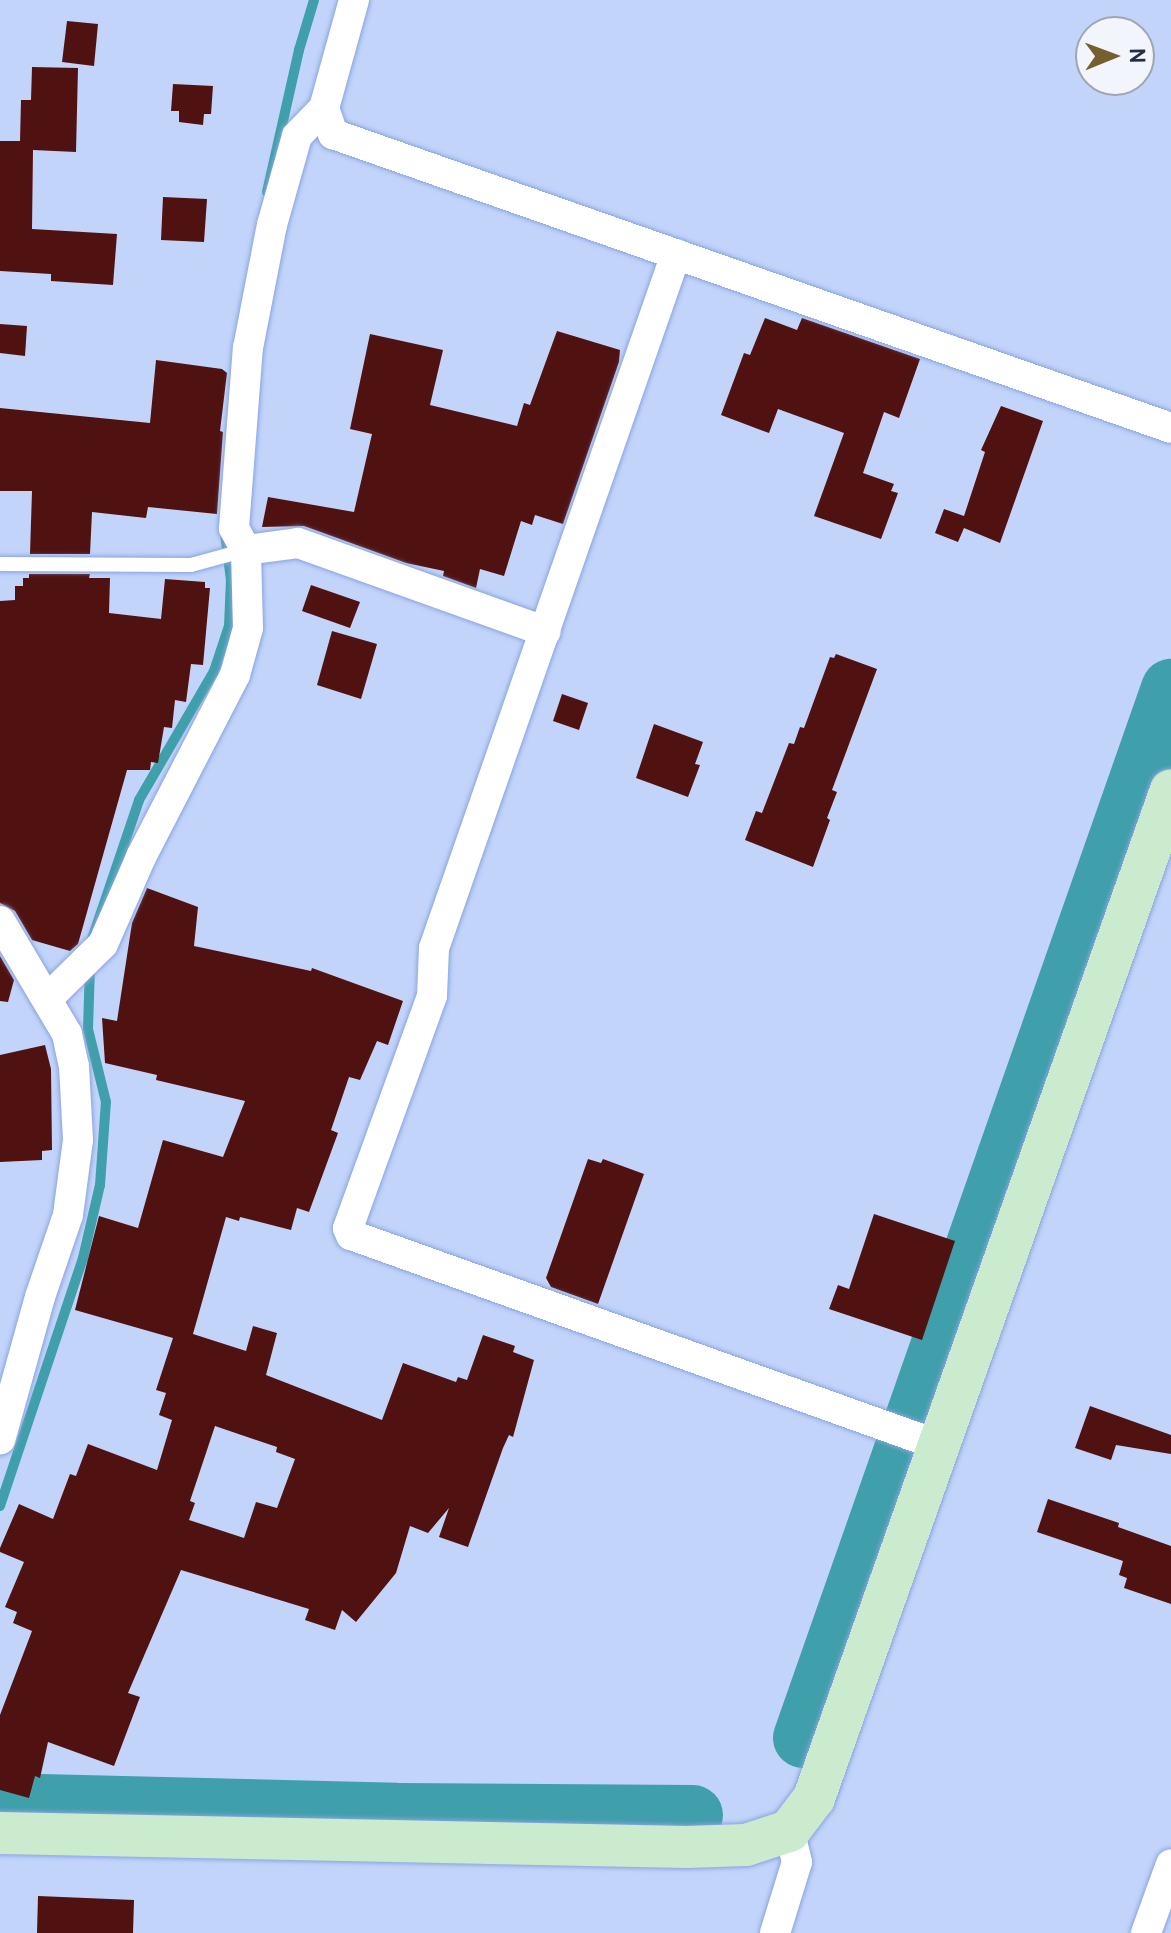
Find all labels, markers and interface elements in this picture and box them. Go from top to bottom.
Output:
north arrow [1075,16,1155,96]
text: N [1124,48,1151,64]

